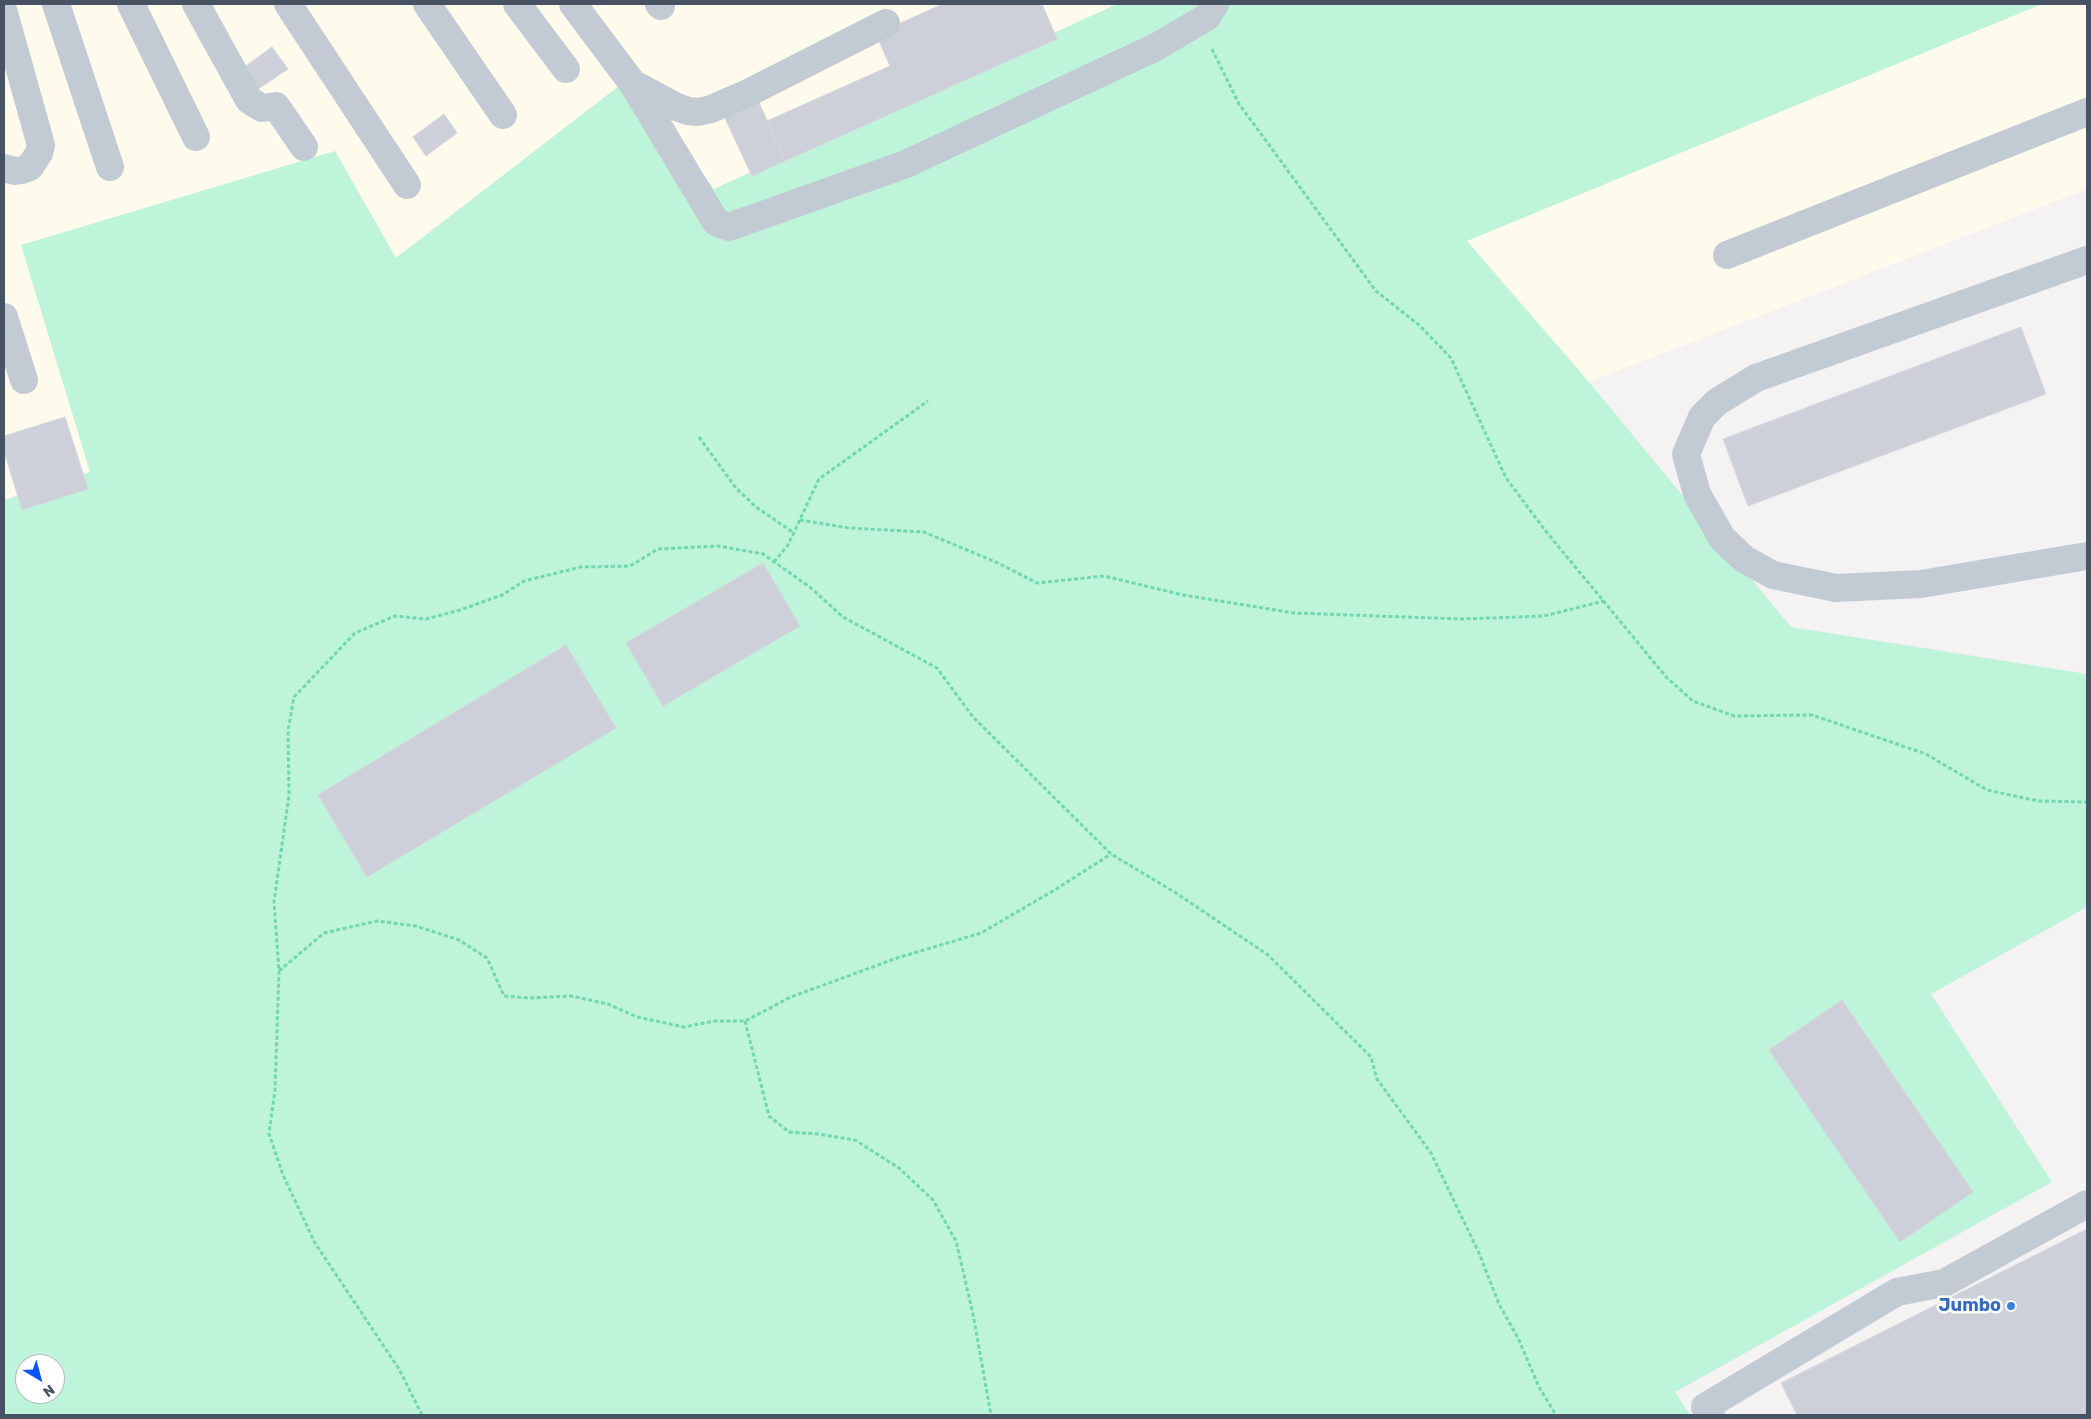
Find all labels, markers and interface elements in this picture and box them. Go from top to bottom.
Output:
place label: Jumbo [1939,1295,2001,1317]
marker: Jumbo [2005,1300,2017,1312]
north arrow [15,1354,65,1404]
text: N [40,1381,58,1400]

